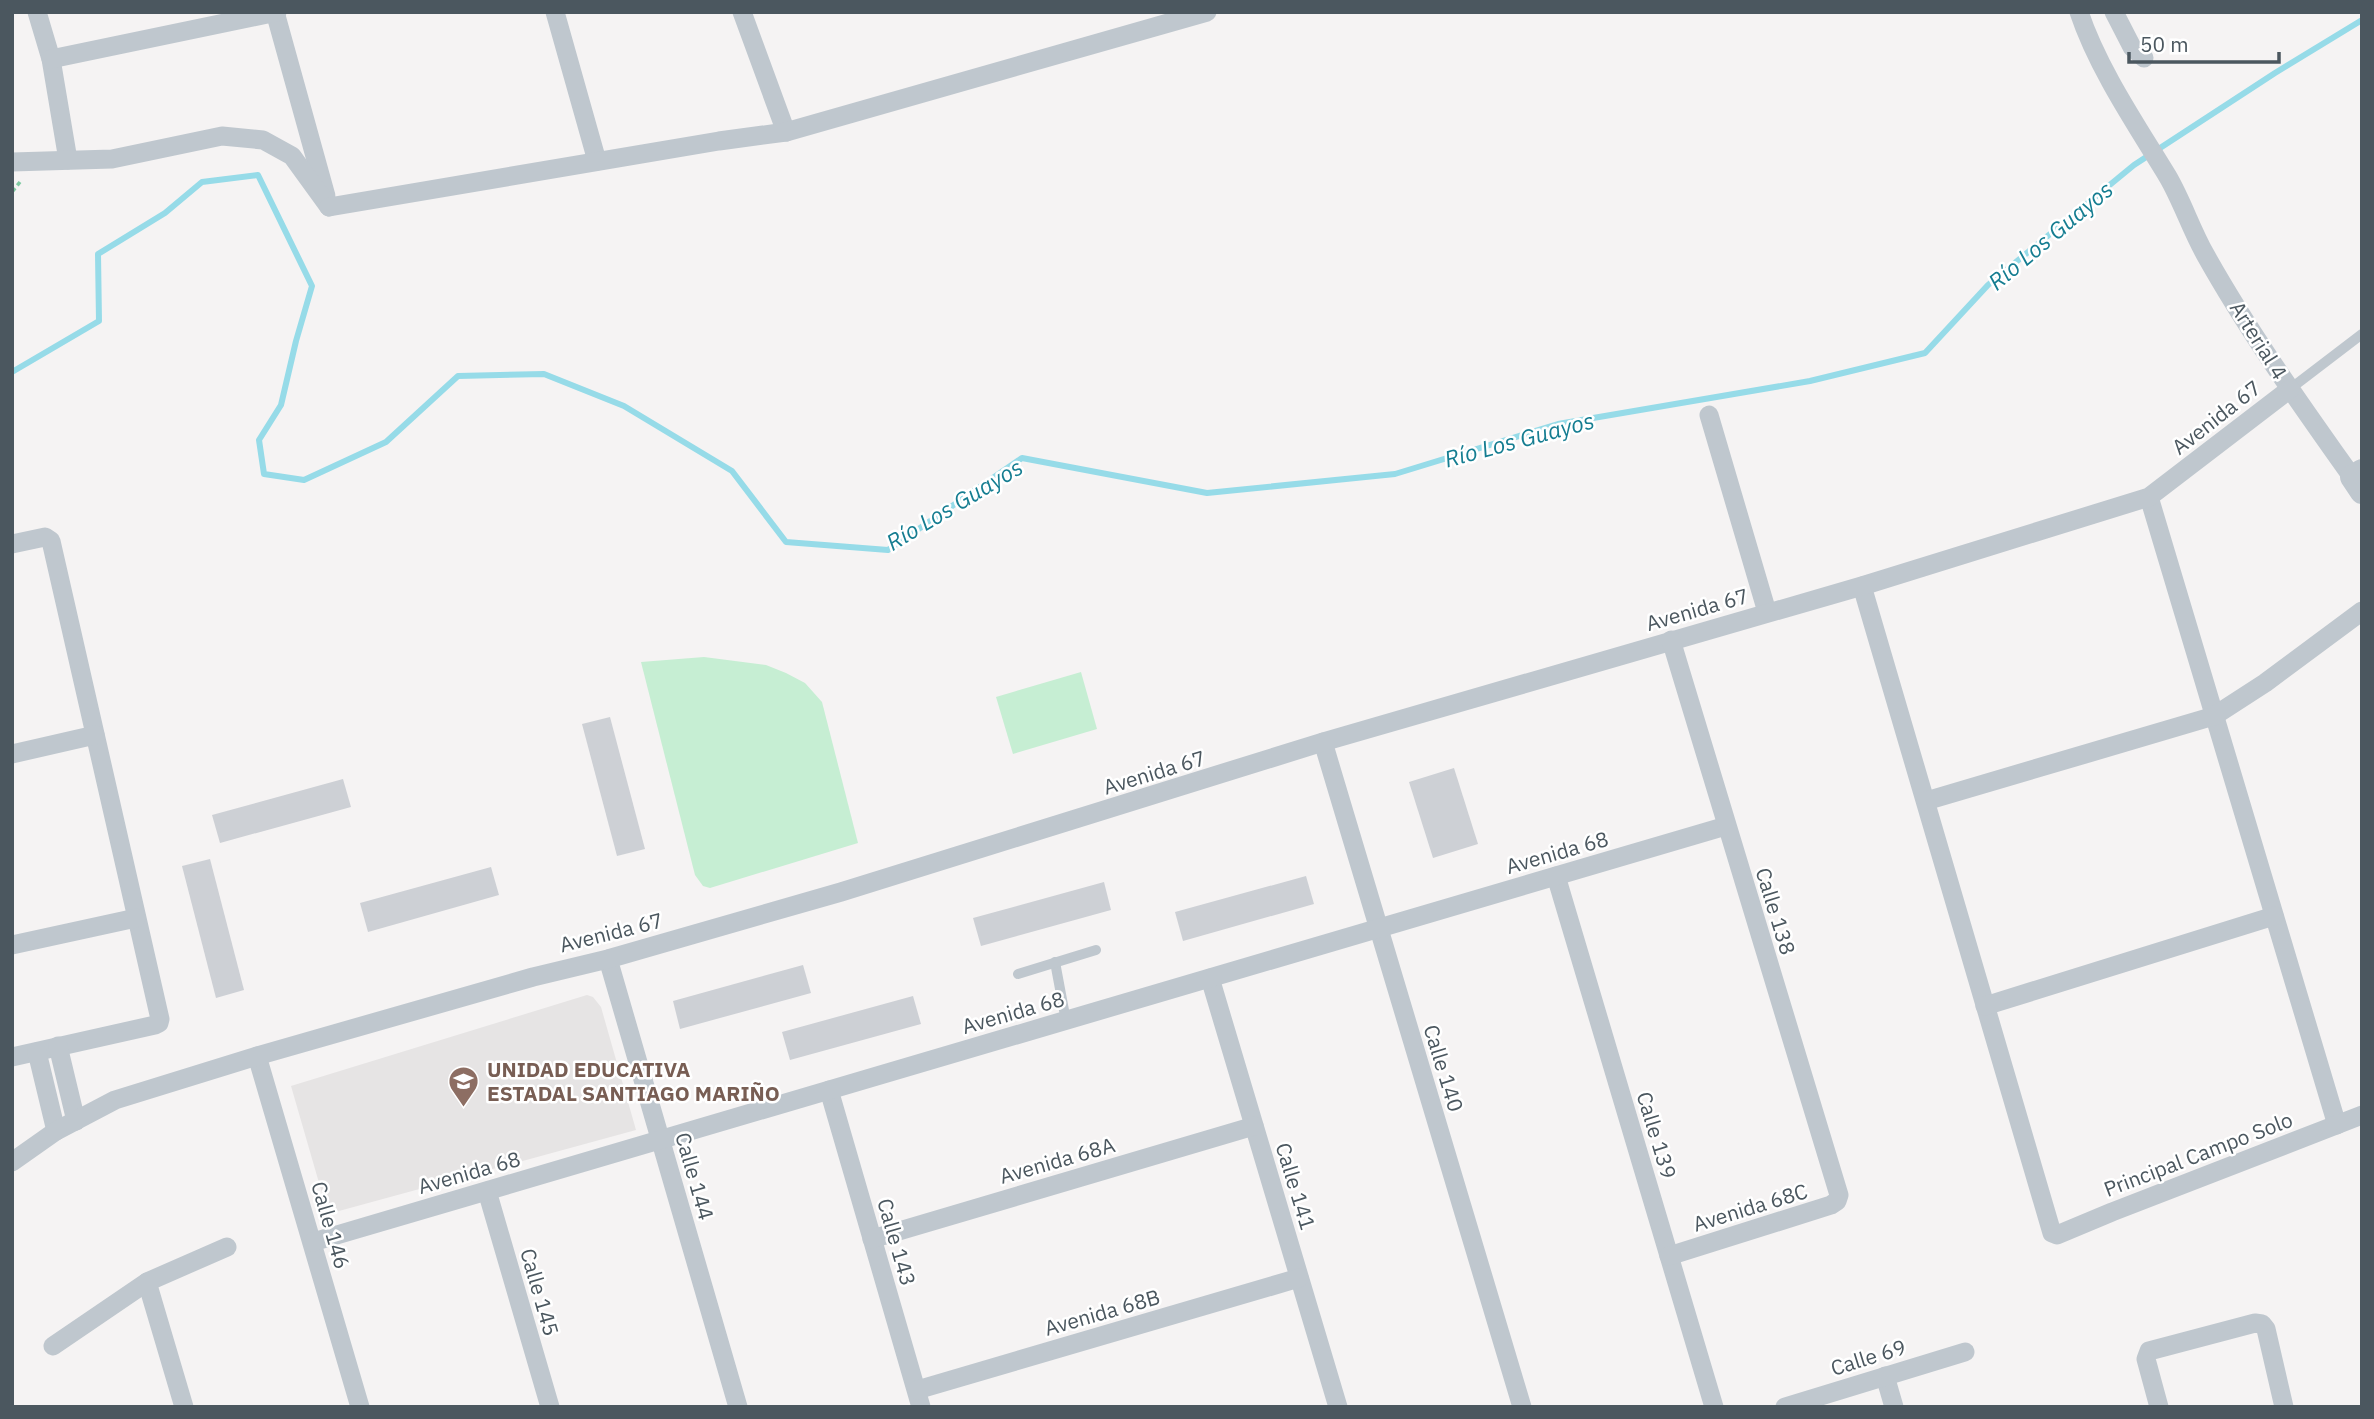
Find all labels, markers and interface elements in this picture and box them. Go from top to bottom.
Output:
scale bar [2129,21,2280,65]
text: 50 m [2140,30,2189,58]
water label: Río Los Guayos [1981,174,2119,296]
street label: Arterial 4 [2224,295,2294,385]
street label: Avenida 67 [2166,374,2266,460]
water label: Río Los Guayos [1441,405,1597,473]
water label: Río Los Guayos [880,451,1028,557]
street label: Avenida 67 [1642,581,1752,637]
street label: Avenida 67 [1099,743,1209,801]
street label: Avenida 68 [1502,824,1612,880]
street label: Calle 138 [1749,864,1803,958]
street label: Avenida 67 [556,906,666,958]
street label: Avenida 68 [958,984,1068,1040]
street label: Calle 140 [1417,1021,1471,1115]
place label: UNIDAD EDUCATIVA ESTADAL SANTIAGO MARIÑO [487,1055,780,1107]
school or university icon: UNIDAD EDUCATIVA ESTADAL SANTIAGO MARIÑO [447,1064,481,1108]
street label: Calle 139 [1630,1088,1684,1182]
street label: Principal Campo Solo [2100,1105,2296,1203]
street label: Calle 144 [669,1129,721,1223]
street label: Avenida 68A [996,1130,1118,1190]
street label: Calle 141 [1269,1139,1323,1233]
street label: Avenida 68 [414,1144,524,1200]
street label: Avenida 68C [1689,1176,1811,1238]
street label: Calle 146 [305,1178,357,1272]
street label: Calle 143 [871,1195,923,1289]
street label: Calle 145 [514,1245,566,1339]
street label: Avenida 68B [1041,1282,1163,1342]
street label: Calle 69 [1827,1332,1909,1382]

